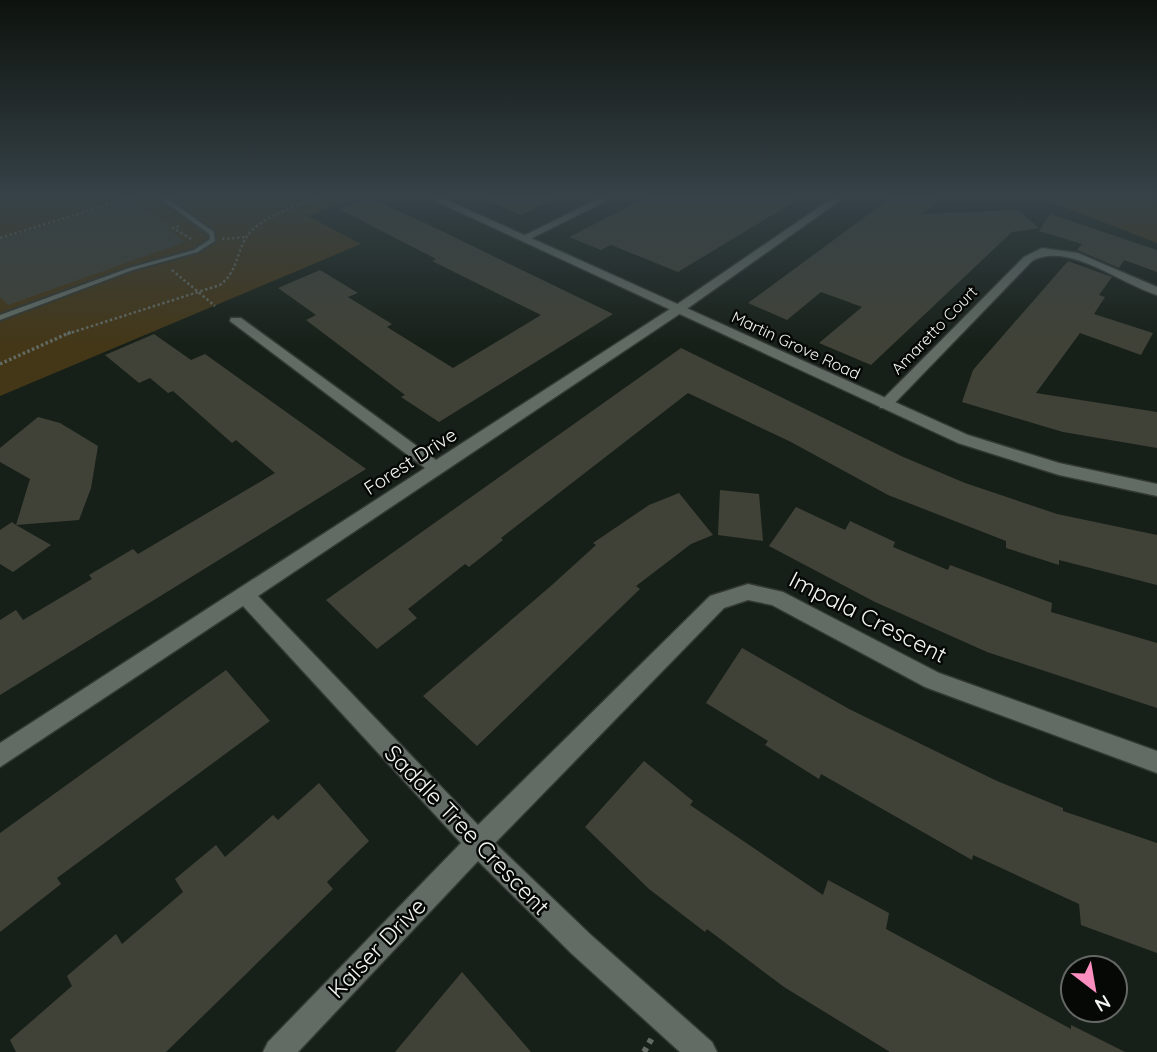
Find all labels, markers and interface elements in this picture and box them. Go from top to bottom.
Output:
street label: Amaretto Court [887,282,981,378]
street label: Martin Grove Road [729,306,863,384]
street label: Forest Drive [359,422,461,500]
street label: Impala Crescent [784,564,952,669]
street label: Saddle Tree Crescent [379,739,556,921]
street label: Kaiser Drive [322,891,432,1004]
north arrow [1059,954,1129,1024]
text: N [1091,990,1115,1017]

